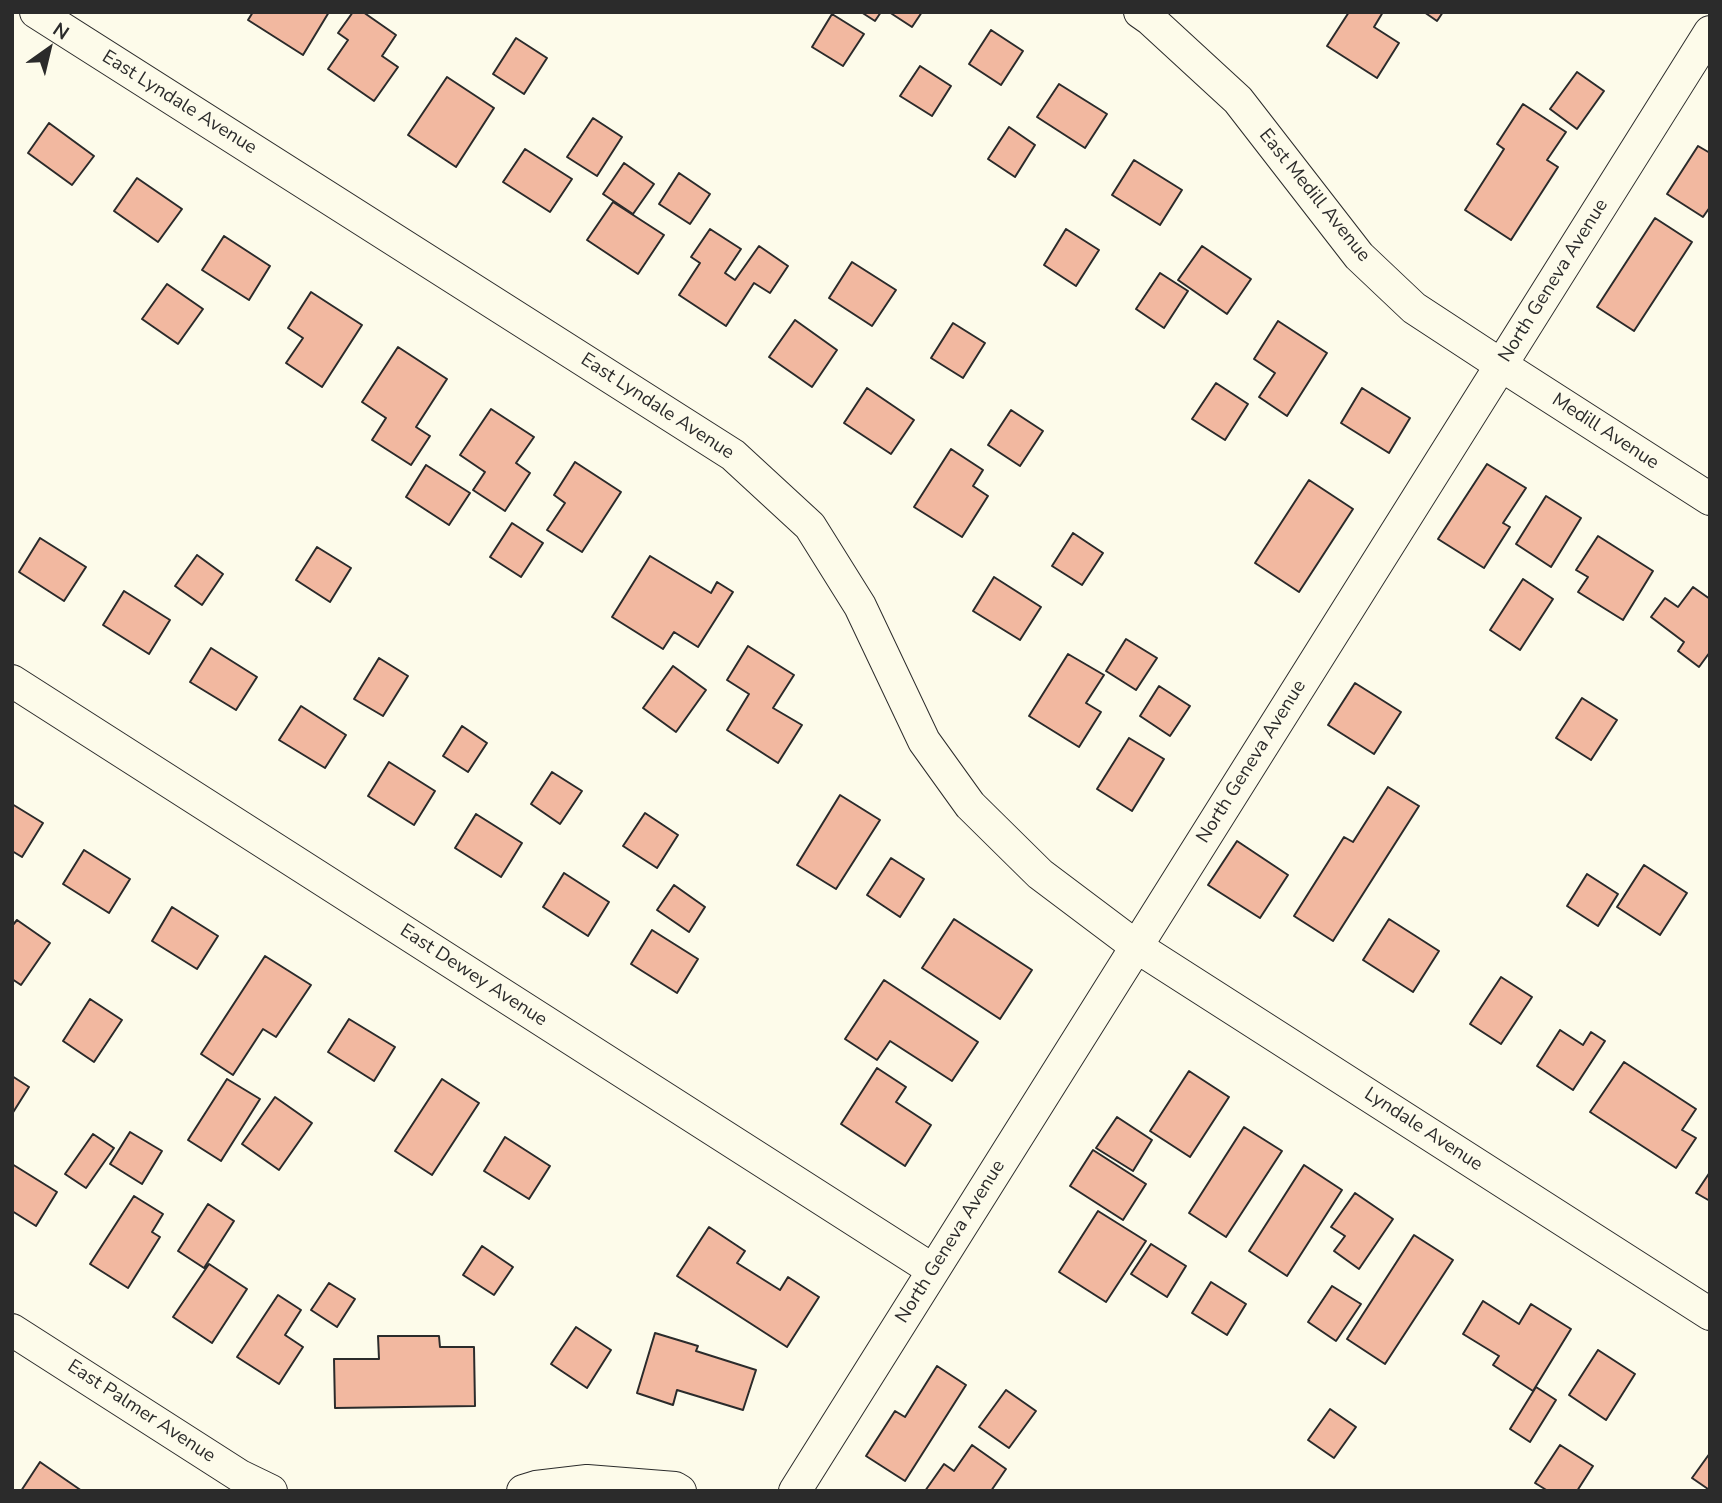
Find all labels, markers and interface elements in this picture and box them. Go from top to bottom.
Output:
north arrow [14,14,84,84]
text: N [48,17,74,46]
street label: East Lyndale Avenue [97,46,261,160]
street label: East Medill Avenue [1253,125,1375,267]
street label: North Geneva Avenue [1494,195,1614,367]
street label: East Lyndale Avenue [576,349,738,465]
street label: Medill Avenue [1547,389,1663,475]
street label: North Geneva Avenue [1192,676,1312,848]
street label: East Dewey Avenue [395,920,551,1032]
street label: Lyndale Avenue [1360,1083,1486,1177]
street label: North Geneva Avenue [891,1156,1011,1328]
street label: East Palmer Avenue [63,1356,219,1468]

